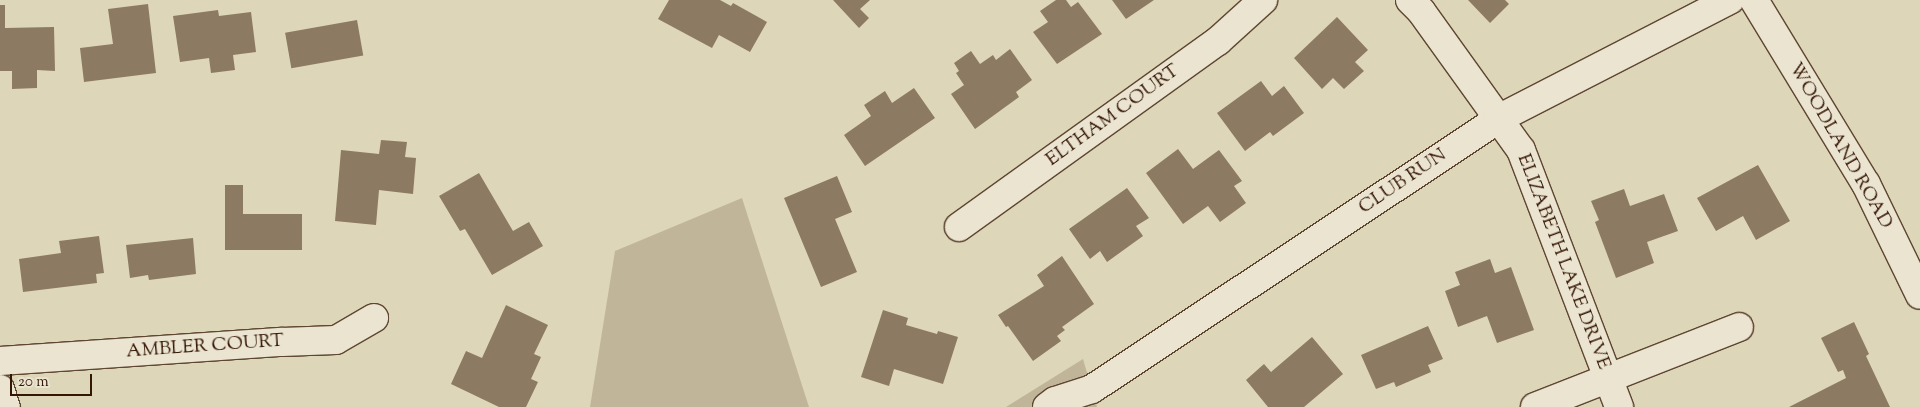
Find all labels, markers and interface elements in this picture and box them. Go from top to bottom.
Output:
street label: WOODLAND ROAD [1783,59,1897,233]
street label: ELTHAM COURT [1042,60,1184,172]
street label: CLUB RUN [1355,144,1451,220]
street label: ELIZABETH LAKE DRIVE [1511,151,1615,373]
street label: AMBLER COURT [125,330,285,364]
scale bar [12,364,95,396]
text: 20 m [18,372,49,393]

